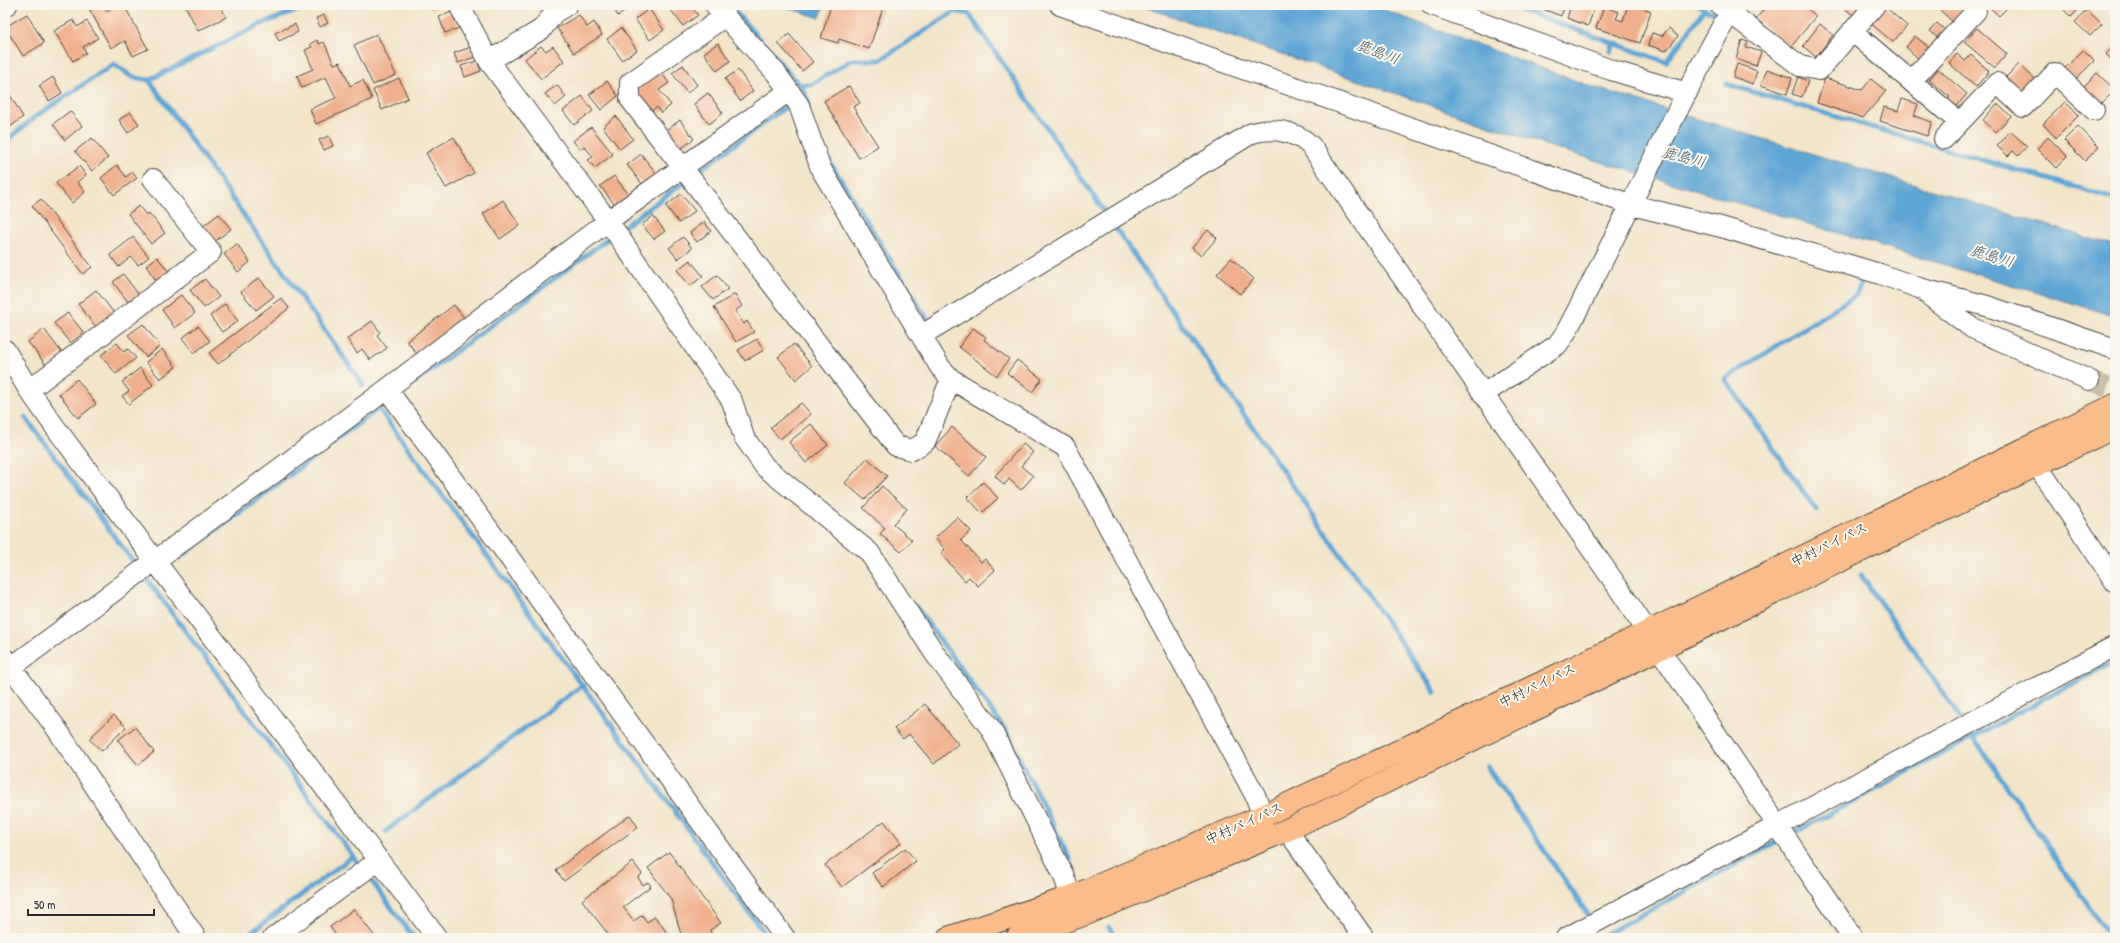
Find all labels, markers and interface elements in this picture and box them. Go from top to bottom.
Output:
water label: 鹿島川 [1353,34,1403,69]
water label: 鹿島川 [1660,141,1709,172]
water label: 鹿島川 [1968,239,2017,272]
street label: 中村バイパス [1787,517,1871,570]
street label: 中村バイパス [1495,658,1579,711]
street label: 中村バイパス [1202,797,1286,848]
scale bar [28,891,154,917]
text: 50 m [34,896,55,913]

